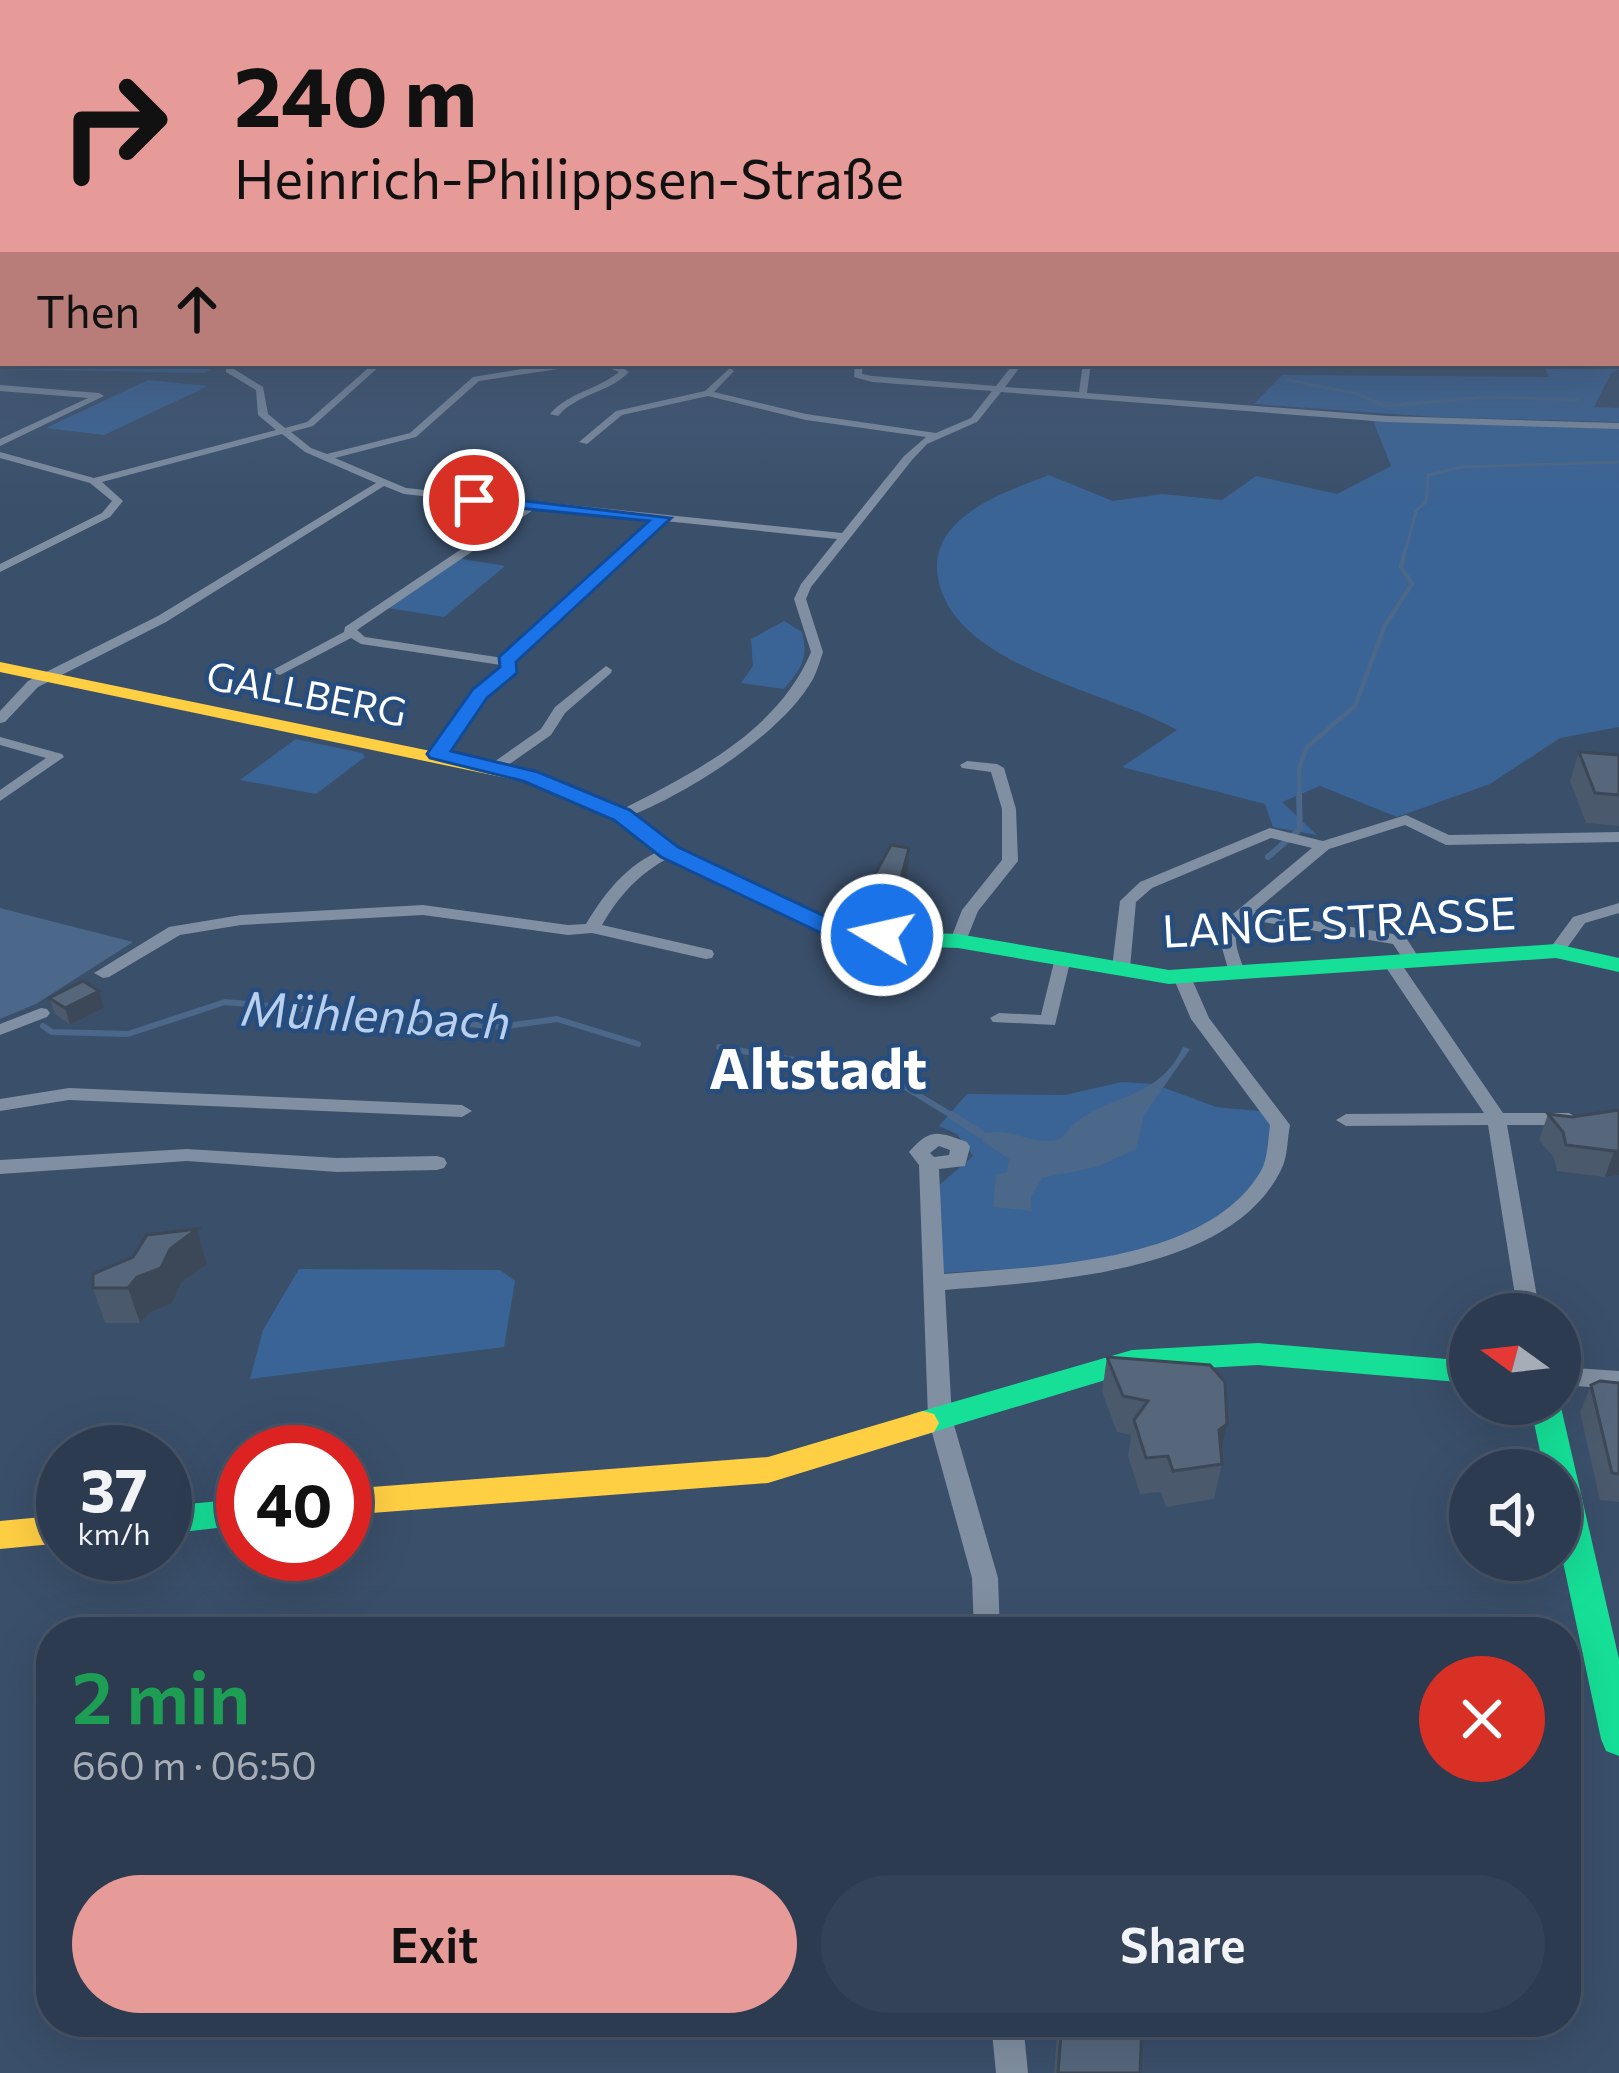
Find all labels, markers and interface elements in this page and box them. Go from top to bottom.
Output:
text: 240 m [234,42,477,144]
icon: right [36,48,192,204]
text: Heinrich-Philippsen-Straße [234,144,904,210]
icon: ahead [164,276,230,342]
text: Then [36,282,140,337]
pin [423,449,525,551]
icon: arrive [441,467,507,533]
street label: GALLBERG [203,649,411,735]
position arrow [819,872,945,998]
street label: LANGE STRASSE [1161,883,1517,957]
water label: Mühlenbach [240,976,512,1050]
district label: Altstadt [709,1031,927,1101]
north arrow [1449,1293,1581,1425]
map controls [1449,1293,1581,1581]
speed limit sign: 40 [216,1425,372,1581]
button: sound [1449,1449,1581,1581]
text: 37 [80,1451,148,1524]
text: km/h [78,1514,150,1551]
text: 2 min [72,1651,250,1739]
button: close [1419,1656,1545,1782]
text: 660 m · 06:50 [72,1740,317,1788]
button: Exit [72,1875,797,2013]
button: Share [821,1875,1545,2013]

